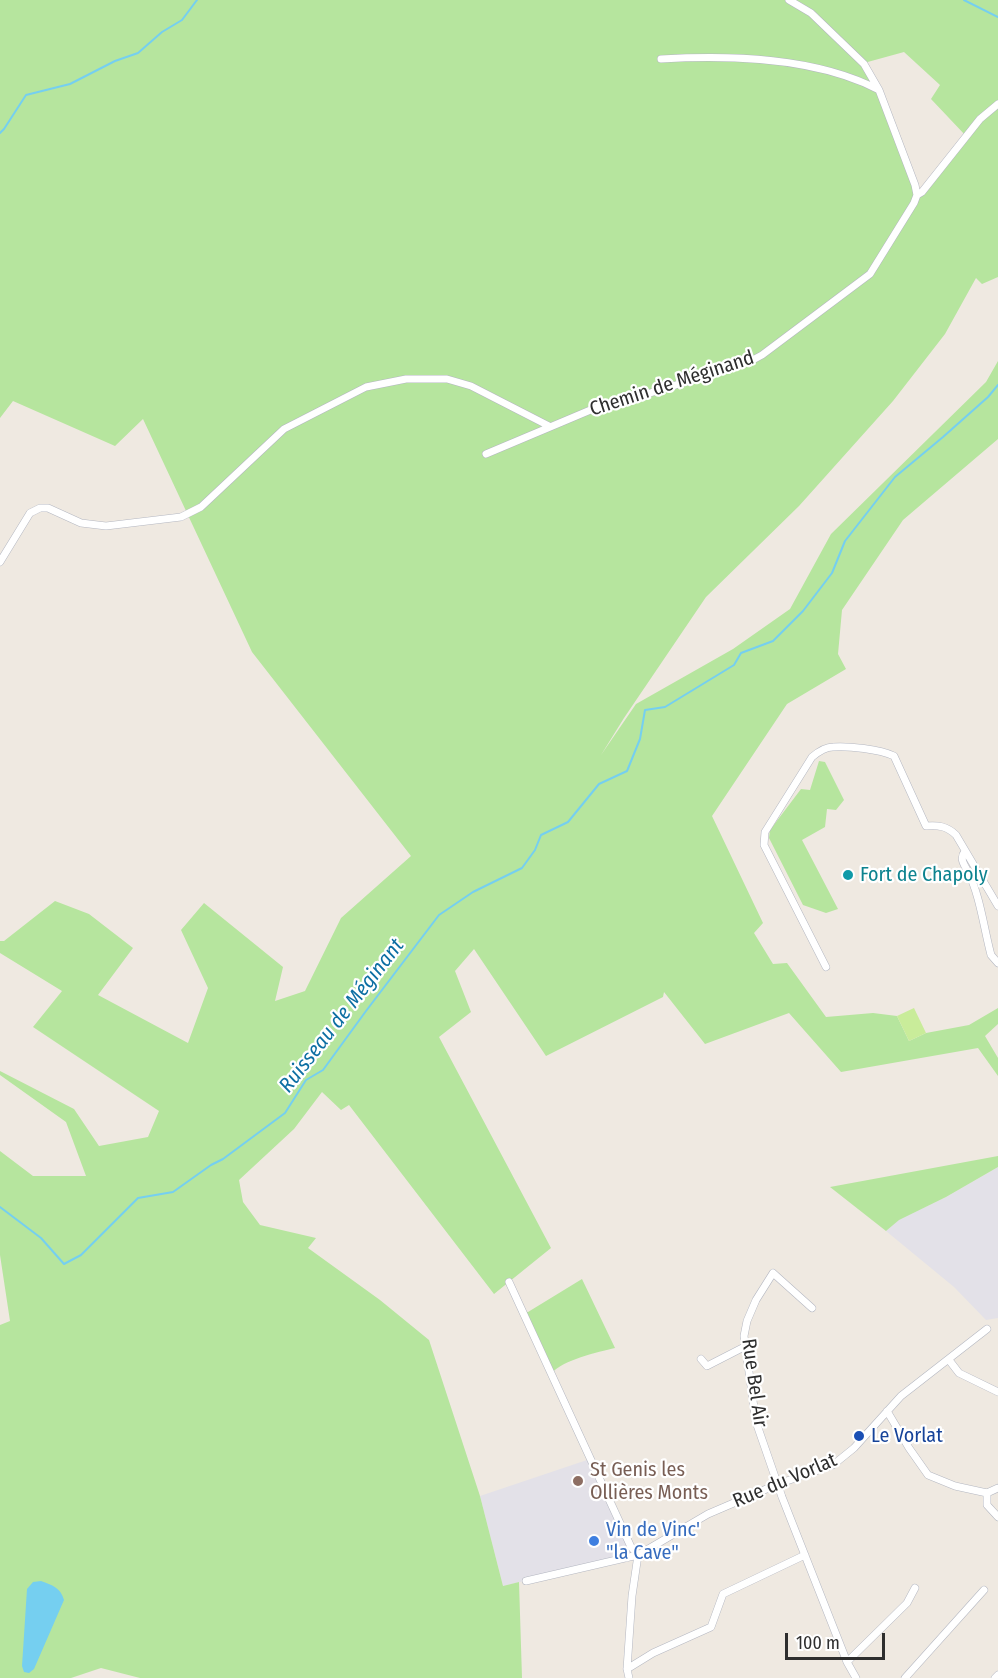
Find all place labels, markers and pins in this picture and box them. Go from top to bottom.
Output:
place label: Fort de Chapoly [860,863,988,887]
marker: Fort de Chapoly [841,868,855,882]
place label: Le Vorlat [871,1424,943,1448]
marker: Le Vorlat [852,1429,866,1443]
place label: St Genis les Ollières Monts [590,1458,708,1505]
marker: St Genis les Ollières Monts [571,1474,585,1488]
place label: Vin de Vinc' "la Cave" [606,1518,700,1565]
marker: Vin de Vinc' "la Cave" [587,1534,601,1548]

